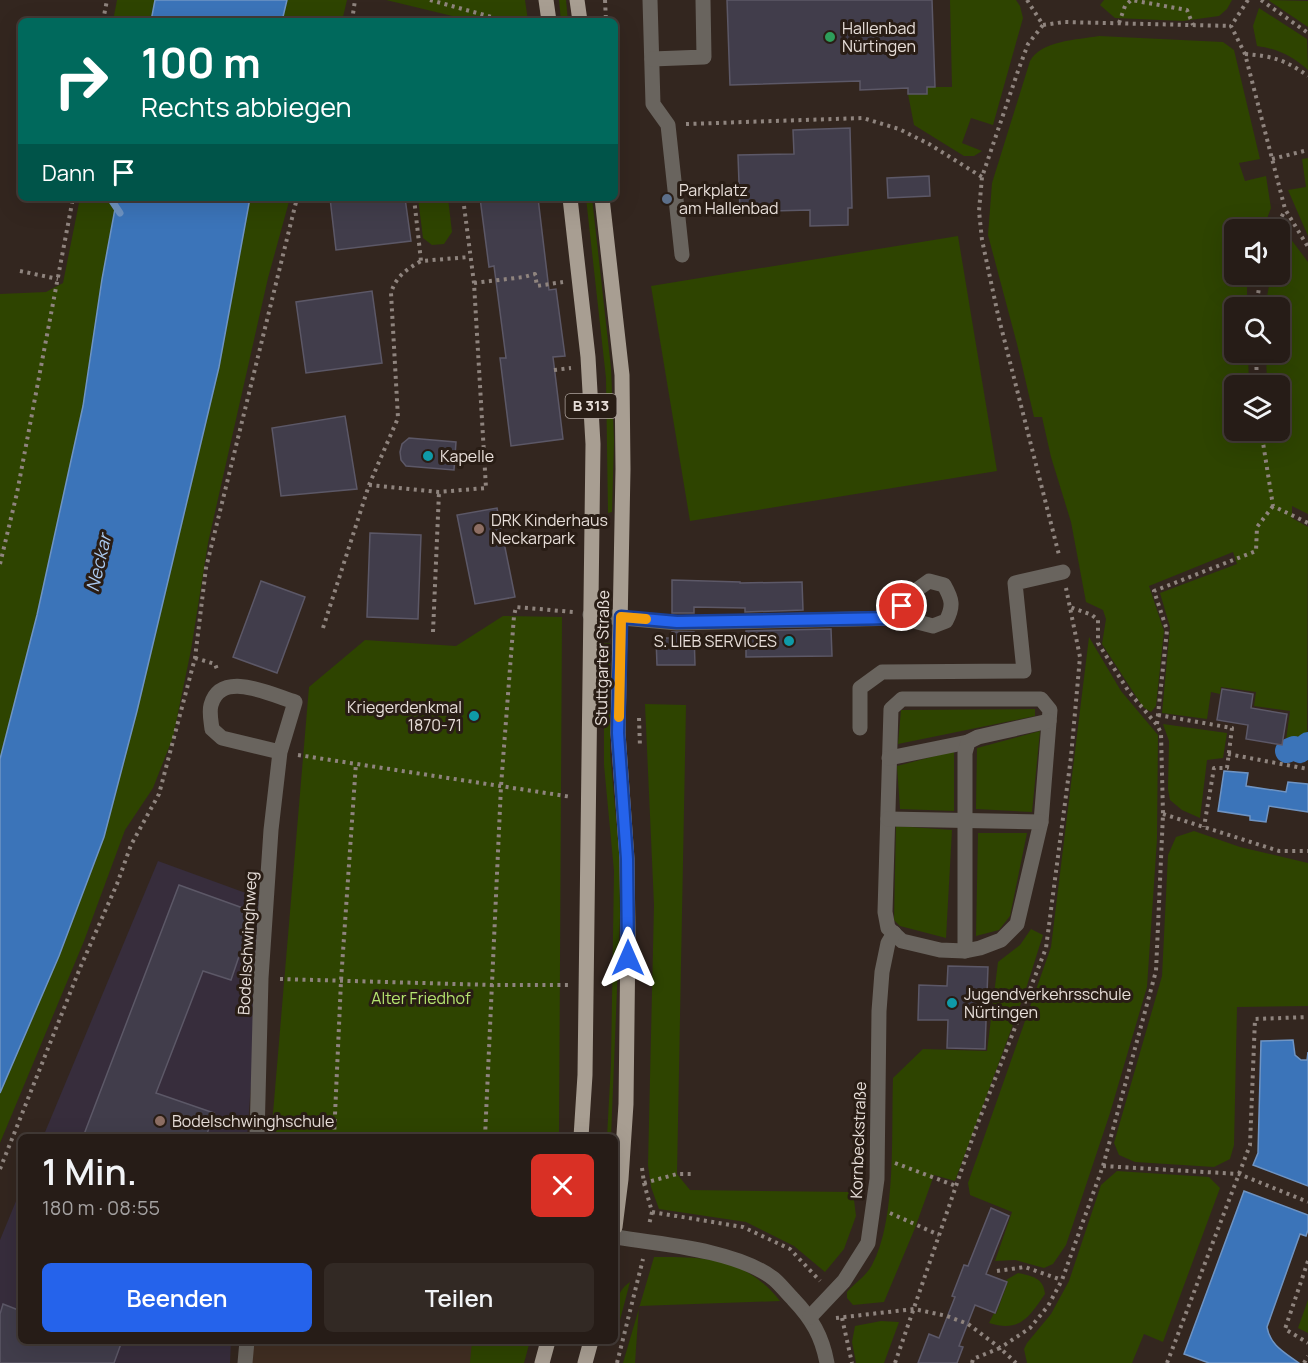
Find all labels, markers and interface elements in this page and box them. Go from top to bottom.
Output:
place label: Hallenbad Nürtingen [842,17,916,57]
marker: Hallenbad Nürtingen [823,30,837,44]
text: 100 m [141,33,261,91]
icon: right [42,42,120,120]
text: Rechts abbiegen [141,88,352,125]
icon: arrive [107,156,140,189]
text: Dann [42,158,95,188]
place label: Parkplatz am Hallenbad [679,179,778,219]
marker: Parkplatz am Hallenbad [660,192,674,206]
map controls [1224,219,1290,441]
button: sound [1224,219,1290,285]
button: search [1224,297,1290,363]
button: layers [1224,375,1290,441]
road number: B 313 [566,394,616,418]
place label: Kapelle [440,445,494,467]
marker: Kapelle [421,449,435,463]
place label: DRK Kinderhaus Neckarpark [491,509,608,549]
marker: DRK Kinderhaus Neckarpark [472,522,486,536]
water label: Neckar [80,529,117,594]
pin [876,580,927,631]
icon: arrive [885,589,918,622]
street label: Stuttgarter Straße [590,590,614,726]
place label: S. LIEB SERVICES [654,630,777,652]
marker: S. LIEB SERVICES [782,634,796,648]
place label: Kriegerdenkmal 1870-71 [347,696,462,736]
marker: Kriegerdenkmal 1870-71 [467,709,481,723]
street label: Bodelschwinghweg [232,871,262,1015]
position arrow [596,926,660,990]
place label: Jugendverkehrsschule Nürtingen [964,983,1131,1023]
park label: Alter Friedhof [371,987,471,1009]
marker: Jugendverkehrsschule Nürtingen [945,996,959,1010]
street label: Kornbeckstraße [845,1081,871,1199]
place label: Bodelschwinghschule [172,1110,334,1132]
marker: Bodelschwinghschule [153,1114,167,1128]
text: 1 Min. [42,1147,137,1196]
button: close [531,1154,594,1217]
text: 180 m · 08:55 [42,1194,160,1221]
button: Beenden [42,1263,312,1332]
button: Teilen [324,1263,594,1332]

